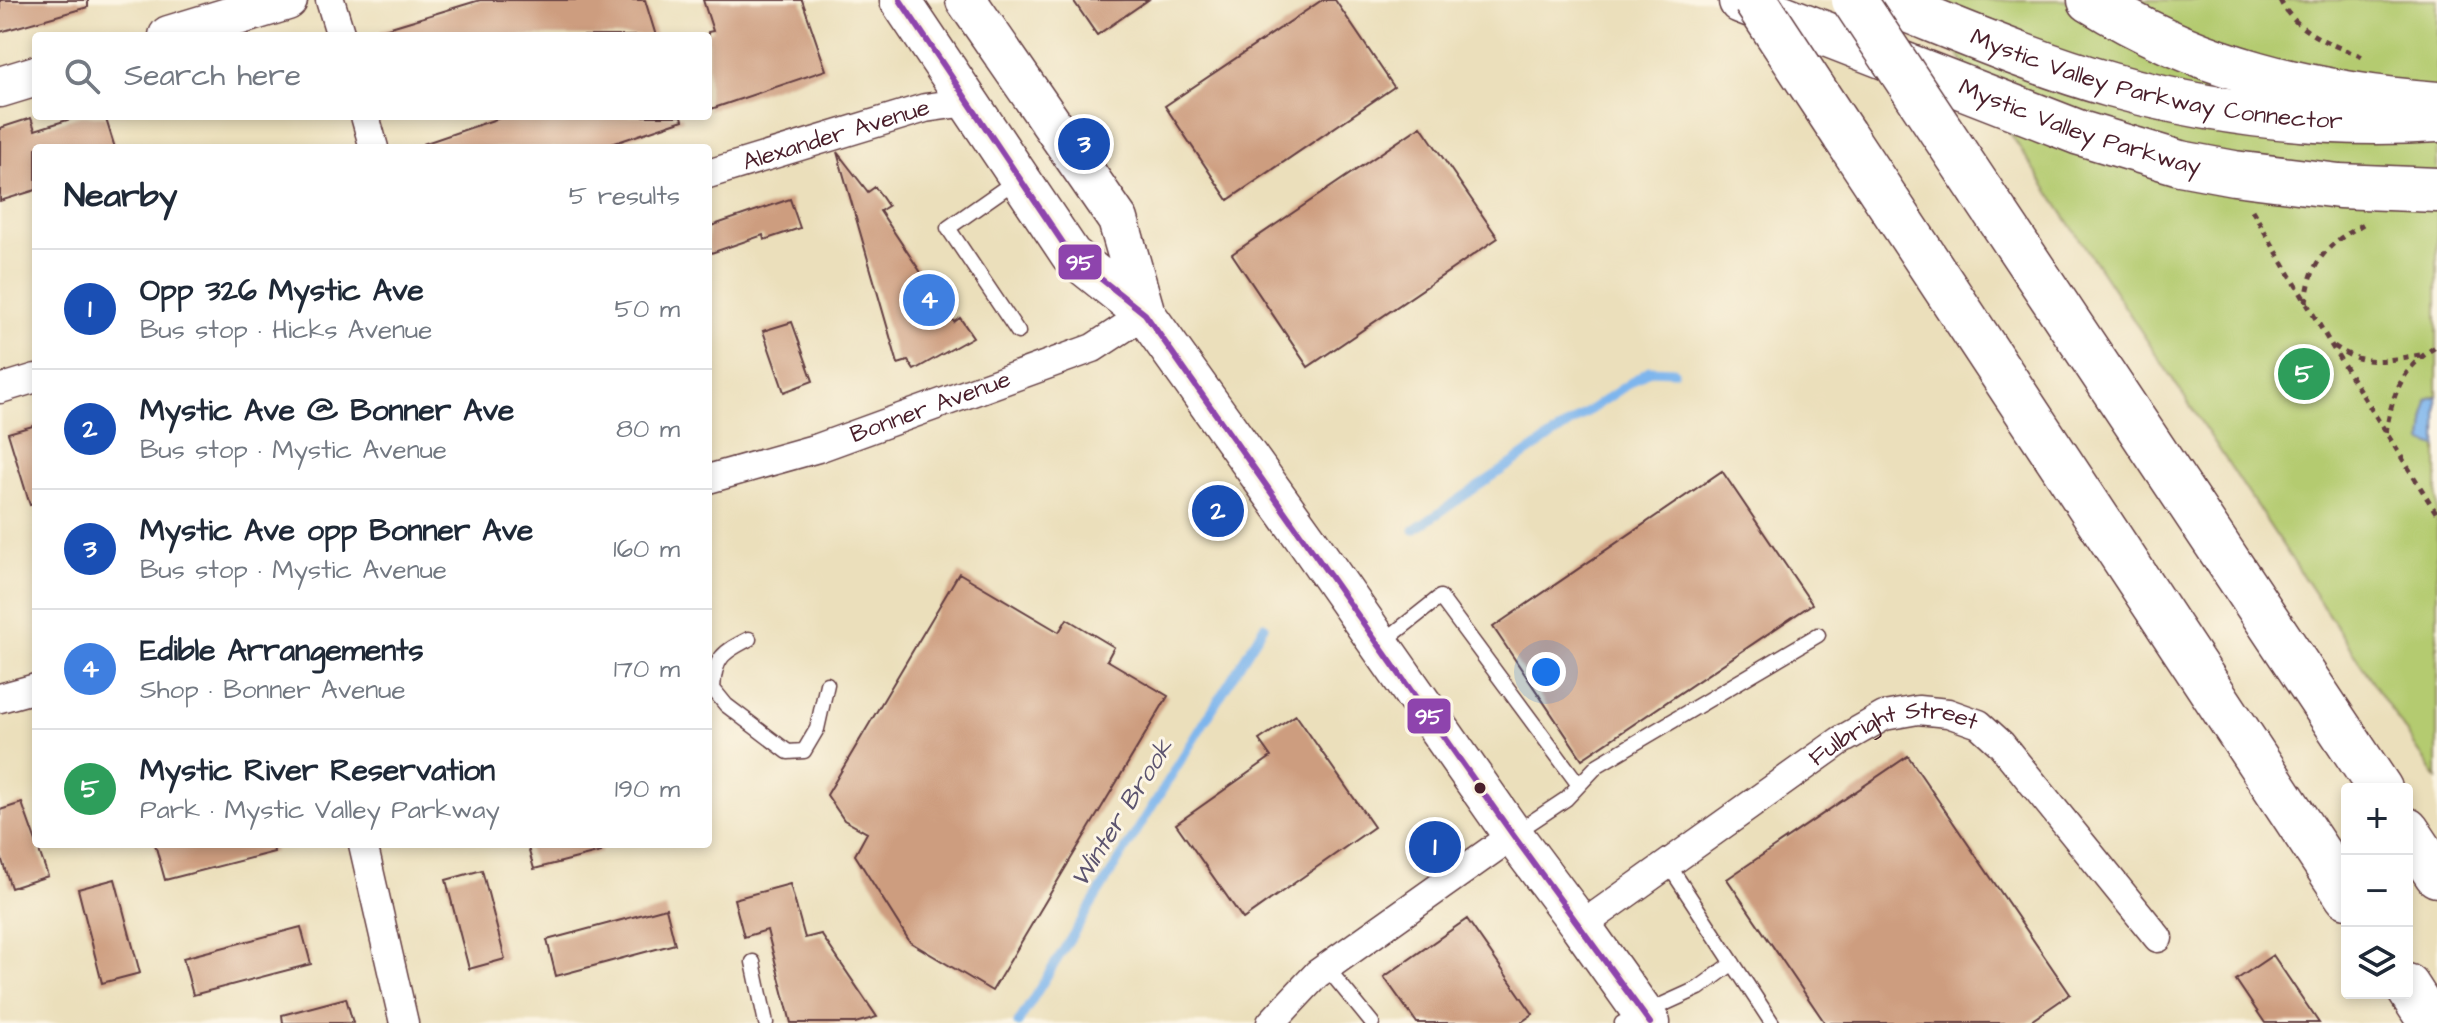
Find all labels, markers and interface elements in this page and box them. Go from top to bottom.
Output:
street label: Mystic Valley Parkway Connector [1967,20,2347,134]
search box [32,32,712,120]
icon: search [60,54,104,98]
text: Search here [124,55,301,97]
street label: Mystic Valley Parkway [1956,73,2206,179]
street label: Alexander Avenue [739,91,934,179]
pin: 3 [1058,114,1110,174]
text: Nearby [64,172,178,220]
text: 5 results [569,178,680,214]
line badge: 95 [1057,243,1103,281]
text: 95 [1066,248,1094,279]
text: Opp 326 Mystic Ave [140,270,424,312]
pin: 4 [903,270,955,330]
text: 1 [88,291,92,327]
text: 50 m [615,291,680,327]
text: Bus stop · Hicks Avenue [140,312,432,348]
pin: 5 [2278,344,2330,404]
street label: Bonner Avenue [846,362,1015,452]
text: Mystic Ave @ Bonner Ave [140,390,514,432]
text: 2 [83,411,97,447]
text: 80 m [616,411,680,447]
text: Bus stop · Mystic Avenue [140,432,447,468]
pin: 2 [1192,481,1244,541]
text: Mystic Ave opp Bonner Ave [140,510,533,552]
text: 3 [83,531,97,567]
text: 160 m [613,531,680,567]
text: Bus stop · Mystic Avenue [140,552,447,588]
text: Edible Arrangements [140,630,424,672]
text: 4 [81,651,99,687]
text: 170 m [614,651,680,687]
your location [1526,652,1566,692]
text: Shop · Bonner Avenue [140,672,406,708]
street label: Fulbright Street [1802,693,1983,775]
line badge: 95 [1406,697,1452,735]
text: 95 [1415,702,1443,733]
water label: Winter Brook [1062,731,1183,894]
text: Mystic River Reservation [140,750,495,792]
text: 5 [81,771,99,807]
text: 190 m [615,771,680,807]
unlabelled marker [1472,780,1488,796]
map controls [2341,783,2413,999]
button: + [2341,783,2413,855]
text: Park · Mystic Valley Parkway [140,792,500,828]
pin: 1 [1409,817,1461,877]
button: − [2341,855,2413,927]
button: layers [2341,927,2413,999]

